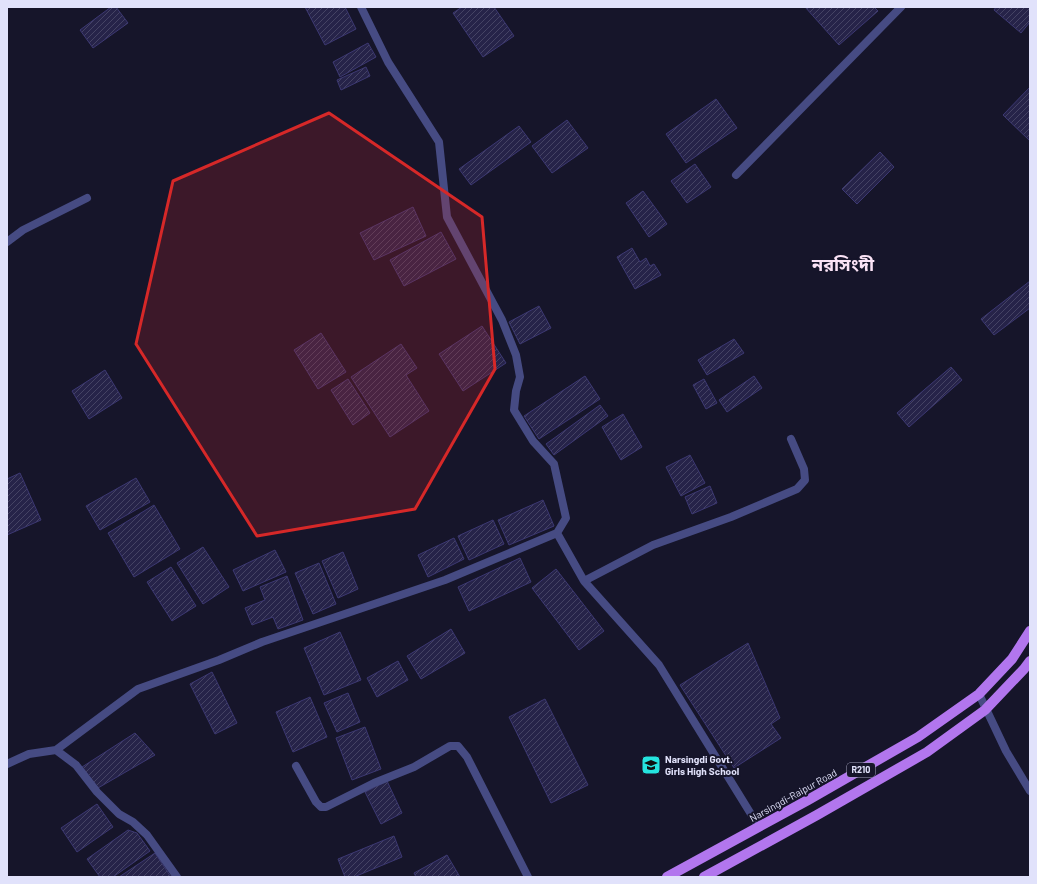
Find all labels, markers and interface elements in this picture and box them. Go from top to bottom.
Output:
district label: নরসিংদী [811,253,875,275]
place label: Narsingdi Govt. Girls High School [665,753,739,777]
school or university icon: Narsingdi Govt. Girls High School [640,754,662,776]
road number: R210 [847,763,875,777]
street label: Narsingdi-Raipur Road [747,766,839,824]

